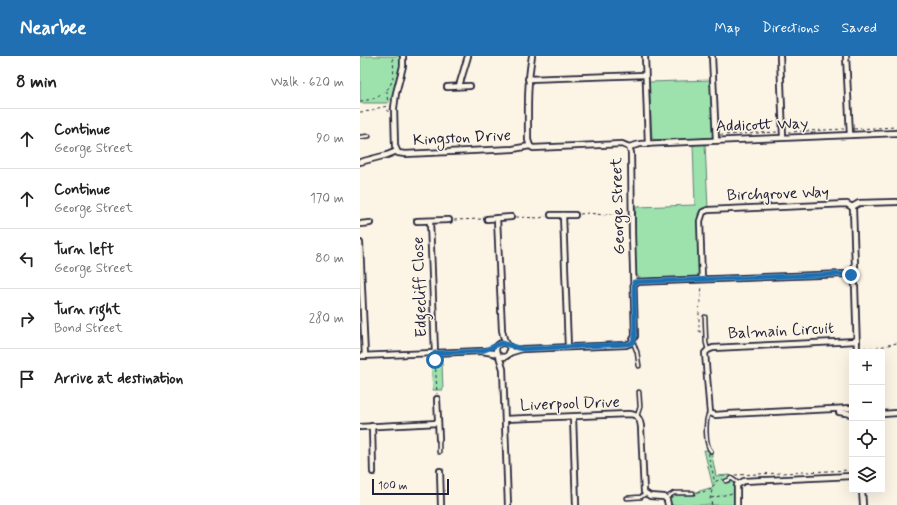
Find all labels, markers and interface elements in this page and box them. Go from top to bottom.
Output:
text: Nearbee [20,16,86,41]
text: Map [714,19,740,37]
text: Directions [762,19,820,37]
text: Saved [842,19,877,37]
text: 8 min [16,71,57,93]
text: Walk · 620 m [271,74,344,91]
street label: Addicott Way [715,113,809,137]
text: Continue [54,120,110,140]
street label: Kingston Drive [413,125,511,152]
icon: ahead [16,128,38,150]
text: 90 m [316,130,344,147]
text: George Street [54,140,133,157]
street label: George Street [606,156,631,255]
text: Continue [54,180,110,200]
street label: Birchgrove Way [727,182,829,206]
icon: ahead [16,188,38,210]
text: 170 m [310,190,344,207]
text: George Street [54,200,133,217]
street label: Edgecliff Close [408,236,433,338]
text: Turn left [54,240,114,260]
icon: left [16,248,38,270]
text: 80 m [315,250,344,267]
text: George Street [54,260,133,277]
route end [842,266,860,284]
text: Turn right [54,300,121,320]
icon: right [16,308,38,330]
text: 280 m [309,310,344,327]
street label: Balmain Circuit [727,318,835,344]
text: Bond Street [54,320,123,337]
map controls [849,349,885,493]
button: + [849,349,885,385]
route start [426,351,444,369]
icon: arrive [16,368,38,390]
text: Arrive at destination [54,369,183,389]
button: − [849,385,885,421]
street label: Liverpool Drive [520,392,620,416]
button: locate [849,421,885,457]
button: layers [849,457,885,493]
scale bar [372,477,449,496]
text: 100 m [378,479,408,493]

